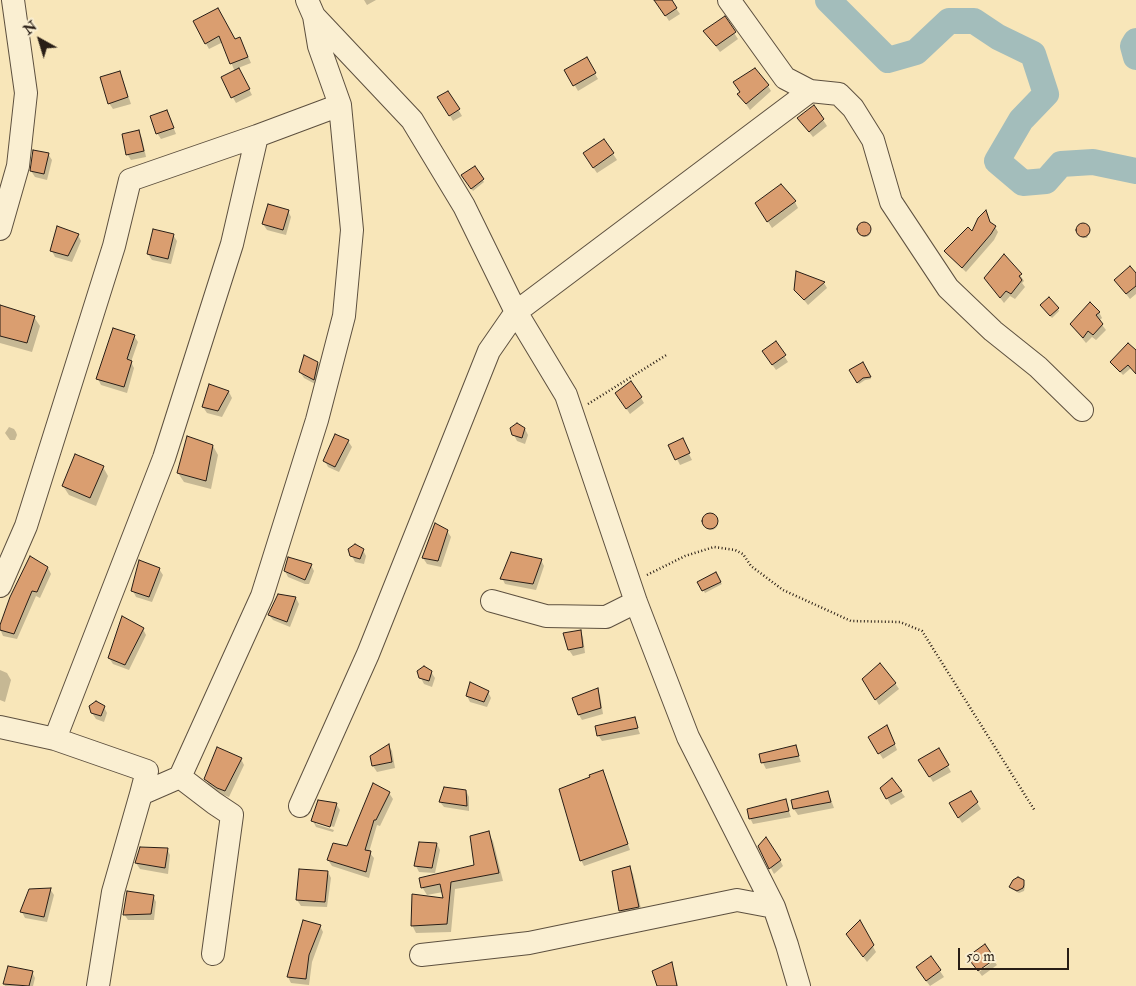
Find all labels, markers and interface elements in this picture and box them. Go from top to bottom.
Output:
north arrow [15,15,65,65]
text: N [20,17,40,39]
scale bar [961,938,1072,970]
text: 50 m [966,947,995,966]

